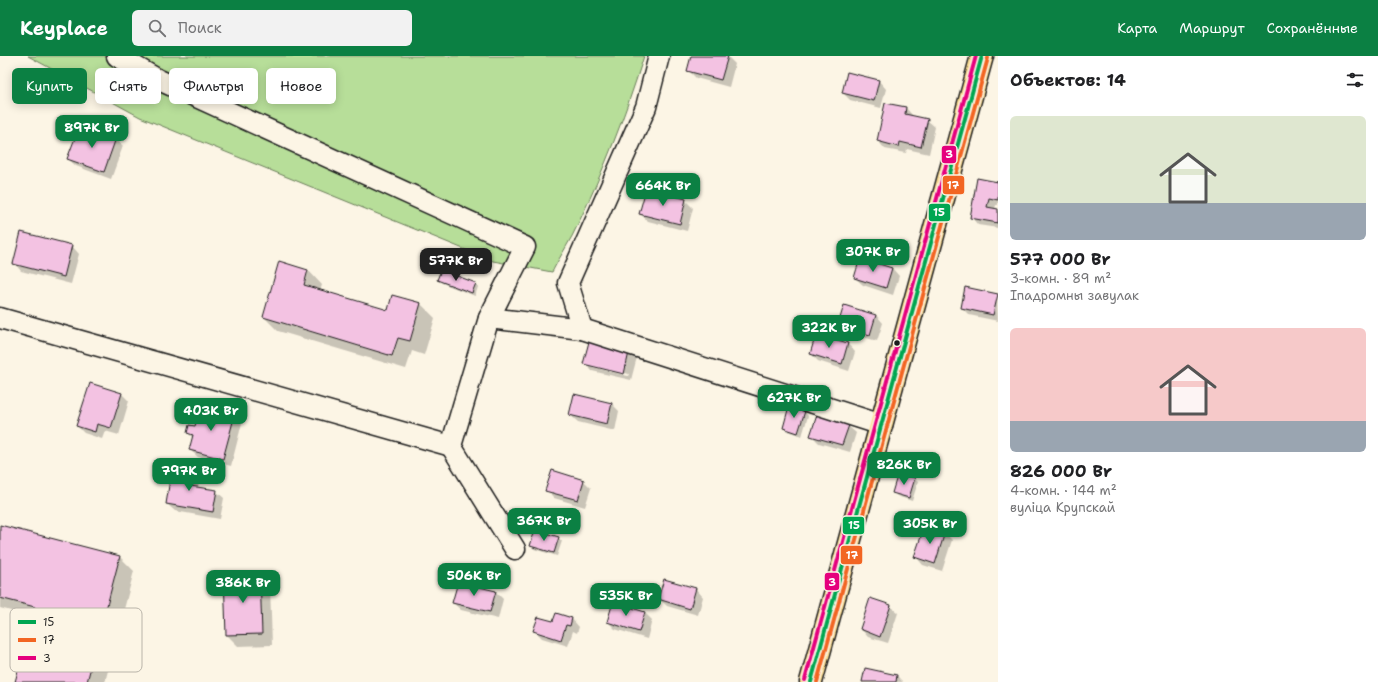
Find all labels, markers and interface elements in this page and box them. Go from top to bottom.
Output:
search box [132,10,412,46]
text: Keyplace [20,16,108,41]
icon: search [146,17,168,39]
text: Поиск [178,18,222,38]
text: Карта [1117,19,1157,37]
text: Маршрут [1179,19,1245,37]
text: Сохранённые [1267,19,1358,37]
chip: Купить [12,68,87,104]
chip: Снять [95,68,161,104]
chip: Фильтры [169,68,258,104]
chip: Новое [266,68,336,104]
text: Объектов: 14 [1010,69,1126,91]
icon: filters [1344,69,1366,91]
pin: 897K Br [55,115,129,149]
text: 897K Br [64,119,120,136]
icon: home [1152,142,1224,214]
line badge: 3 [941,145,957,164]
text: 3 [945,147,953,162]
pin: 664K Br [626,173,700,207]
line badge: 17 [942,175,965,195]
text: 664K Br [635,177,691,194]
text: 17 [947,178,960,193]
line badge: 15 [928,203,951,222]
text: 15 [933,205,945,220]
pin: 307K Br [836,239,910,273]
text: 307K Br [845,243,901,260]
pin: 577K Br [419,248,493,282]
text: 577 000 Br [1010,248,1111,270]
text: 577K Br [429,252,483,269]
text: 3-комн. · 89 m² [1010,270,1111,287]
text: Іпадромны завулак [1010,287,1139,304]
pin: 322K Br [792,315,866,349]
text: 322K Br [801,319,857,336]
unlabelled marker [892,338,902,348]
icon: home [1152,354,1224,426]
pin: 627K Br [757,385,831,419]
text: 627K Br [767,389,821,406]
pin: 403K Br [174,398,248,432]
text: 403K Br [183,402,239,419]
pin: 826K Br [867,452,941,486]
text: 826K Br [876,456,932,473]
pin: 797K Br [152,458,226,492]
text: 826 000 Br [1010,460,1112,482]
text: 797K Br [161,462,217,479]
text: 4-комн. · 144 m² [1010,482,1117,499]
text: вуліца Крупскай [1010,499,1115,516]
pin: 367K Br [507,508,581,542]
pin: 305K Br [893,511,967,545]
text: 367K Br [517,512,571,529]
text: 305K Br [903,515,957,532]
line badge: 15 [842,516,865,535]
text: 15 [848,518,860,533]
line badge: 17 [840,545,863,565]
text: 17 [846,548,859,563]
pin: 506K Br [437,563,511,597]
text: 506K Br [447,567,501,584]
pin: 386K Br [206,570,280,604]
line badge: 3 [824,572,840,591]
text: 386K Br [215,574,271,591]
text: 3 [828,575,836,590]
pin: 535K Br [589,583,663,617]
text: 535K Br [599,587,653,604]
legend [10,608,142,672]
text: 15 [43,615,54,630]
text: 17 [43,633,55,648]
text: 3 [43,651,51,666]

